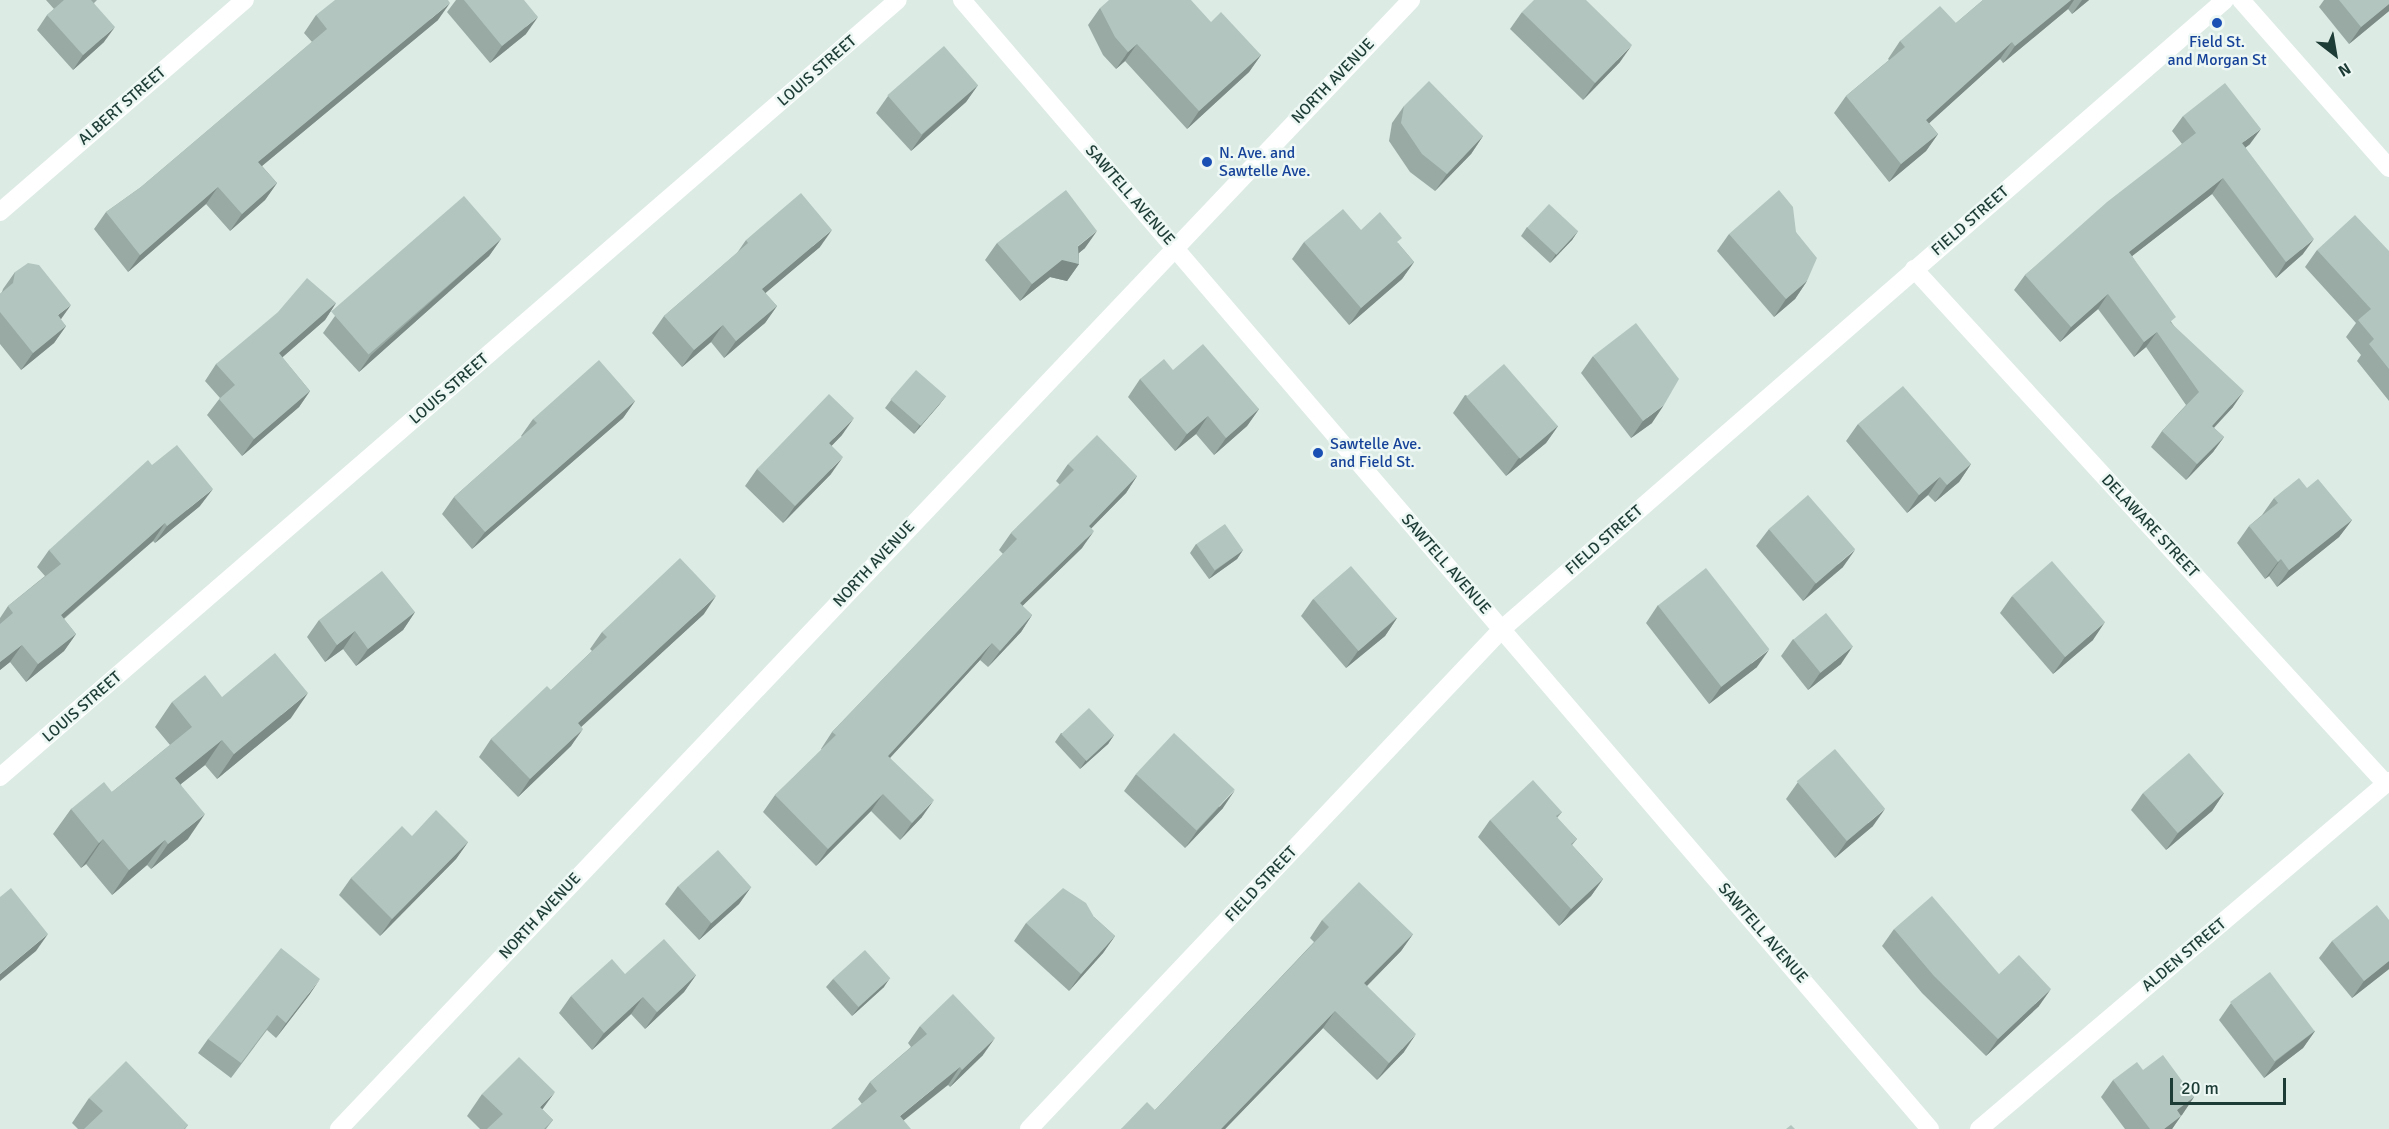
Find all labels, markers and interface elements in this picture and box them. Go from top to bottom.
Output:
marker: Field St. and Morgan St [2210,16,2224,30]
north arrow [2305,24,2365,84]
street label: LOUIS STREET [774,32,860,110]
place label: Field St. and Morgan St [2167,32,2267,70]
street label: NORTH AVENUE [1288,34,1378,128]
text: N [2334,58,2354,81]
street label: ALBERT STREET [74,63,170,149]
street label: SAWTELL AVENUE [1081,141,1179,249]
place label: N. Ave. and Sawtelle Ave. [1219,143,1310,181]
marker: N. Ave. and Sawtelle Ave. [1200,155,1214,169]
street label: FIELD STREET [1927,182,2013,260]
street label: LOUIS STREET [406,350,492,428]
place label: Sawtelle Ave. and Field St. [1330,434,1421,472]
marker: Sawtelle Ave. and Field St. [1311,446,1325,460]
street label: DELAWARE STREET [2097,470,2203,582]
street label: FIELD STREET [1561,501,1647,579]
street label: SAWTELL AVENUE [1397,510,1495,618]
street label: NORTH AVENUE [829,517,919,611]
street label: LOUIS STREET [39,668,125,746]
street label: FIELD STREET [1221,842,1301,926]
street label: NORTH AVENUE [495,869,585,963]
street label: SAWTELL AVENUE [1714,879,1812,987]
street label: ALDEN STREET [2138,914,2230,996]
scale bar [2173,1066,2288,1104]
text: 20 m [2181,1077,2219,1099]

